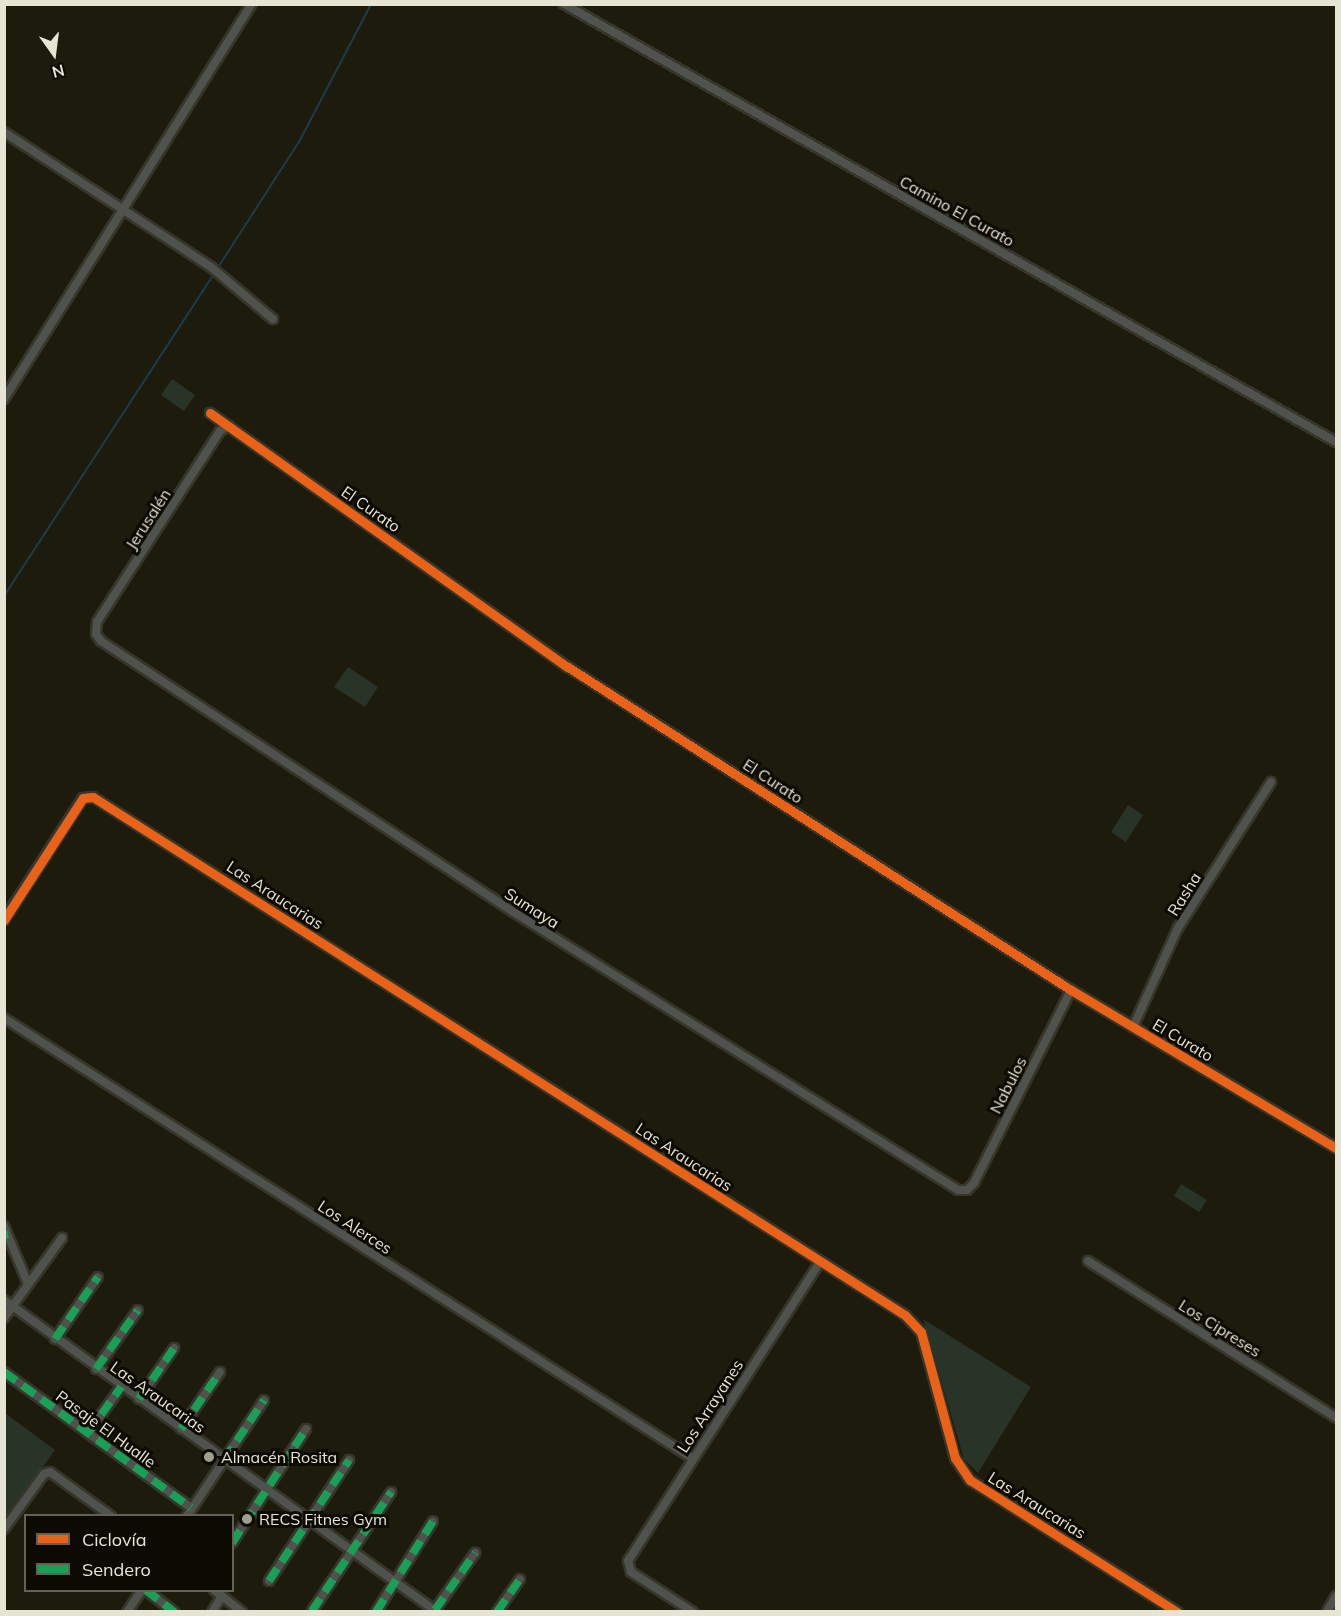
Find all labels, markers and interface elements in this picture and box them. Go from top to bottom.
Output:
north arrow [24,24,84,84]
text: N [50,60,67,83]
street label: Camino El Curato [896,172,1018,250]
street label: El Curato [338,482,404,536]
street label: Jerusalén [121,485,175,553]
street label: El Curato [740,755,806,807]
street label: Las Araucarias [223,857,327,933]
street label: Rasha [1163,869,1205,919]
street label: Sumaya [501,884,563,932]
street label: El Curato [1149,1014,1217,1066]
street label: Nabulos [986,1053,1030,1117]
street label: Las Araucarias [632,1119,736,1195]
street label: Los Alerces [314,1196,396,1258]
street label: Los Cipreses [1175,1295,1265,1361]
street label: Los Arrayanes [673,1356,747,1456]
street label: Las Araucarias [107,1357,209,1437]
street label: Pasaje El Hualle [52,1386,160,1472]
place label: Almacén Rosita [221,1447,337,1467]
marker: Almacén Rosita [202,1450,216,1464]
street label: Las Araucarias [985,1467,1089,1543]
place label: RECS Fitnes Gym [259,1509,387,1529]
marker: RECS Fitnes Gym [240,1512,254,1526]
legend [24,1514,234,1592]
text: Ciclovía [82,1528,147,1551]
text: Sendero [82,1558,151,1581]

